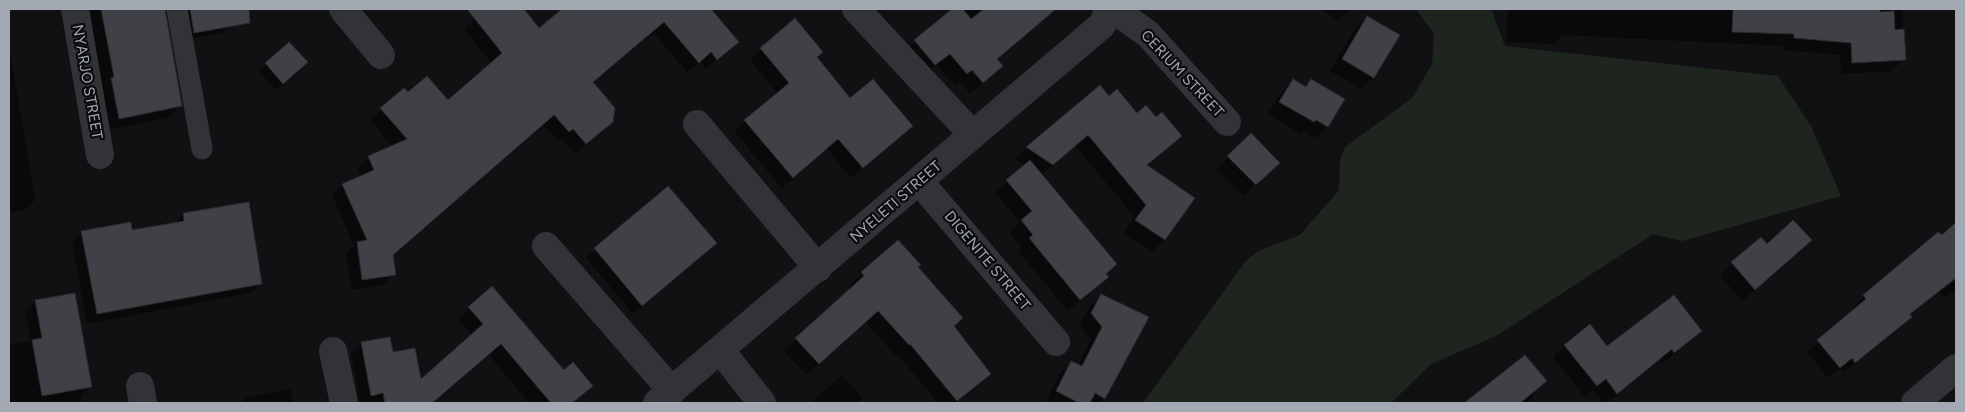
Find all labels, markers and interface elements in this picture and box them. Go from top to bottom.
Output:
street label: NYARJO STREET [68,23,106,141]
street label: CERIUM STREET [1137,27,1227,121]
street label: NYELETI STREET [847,157,945,247]
street label: DIGENITE STREET [940,208,1034,314]

